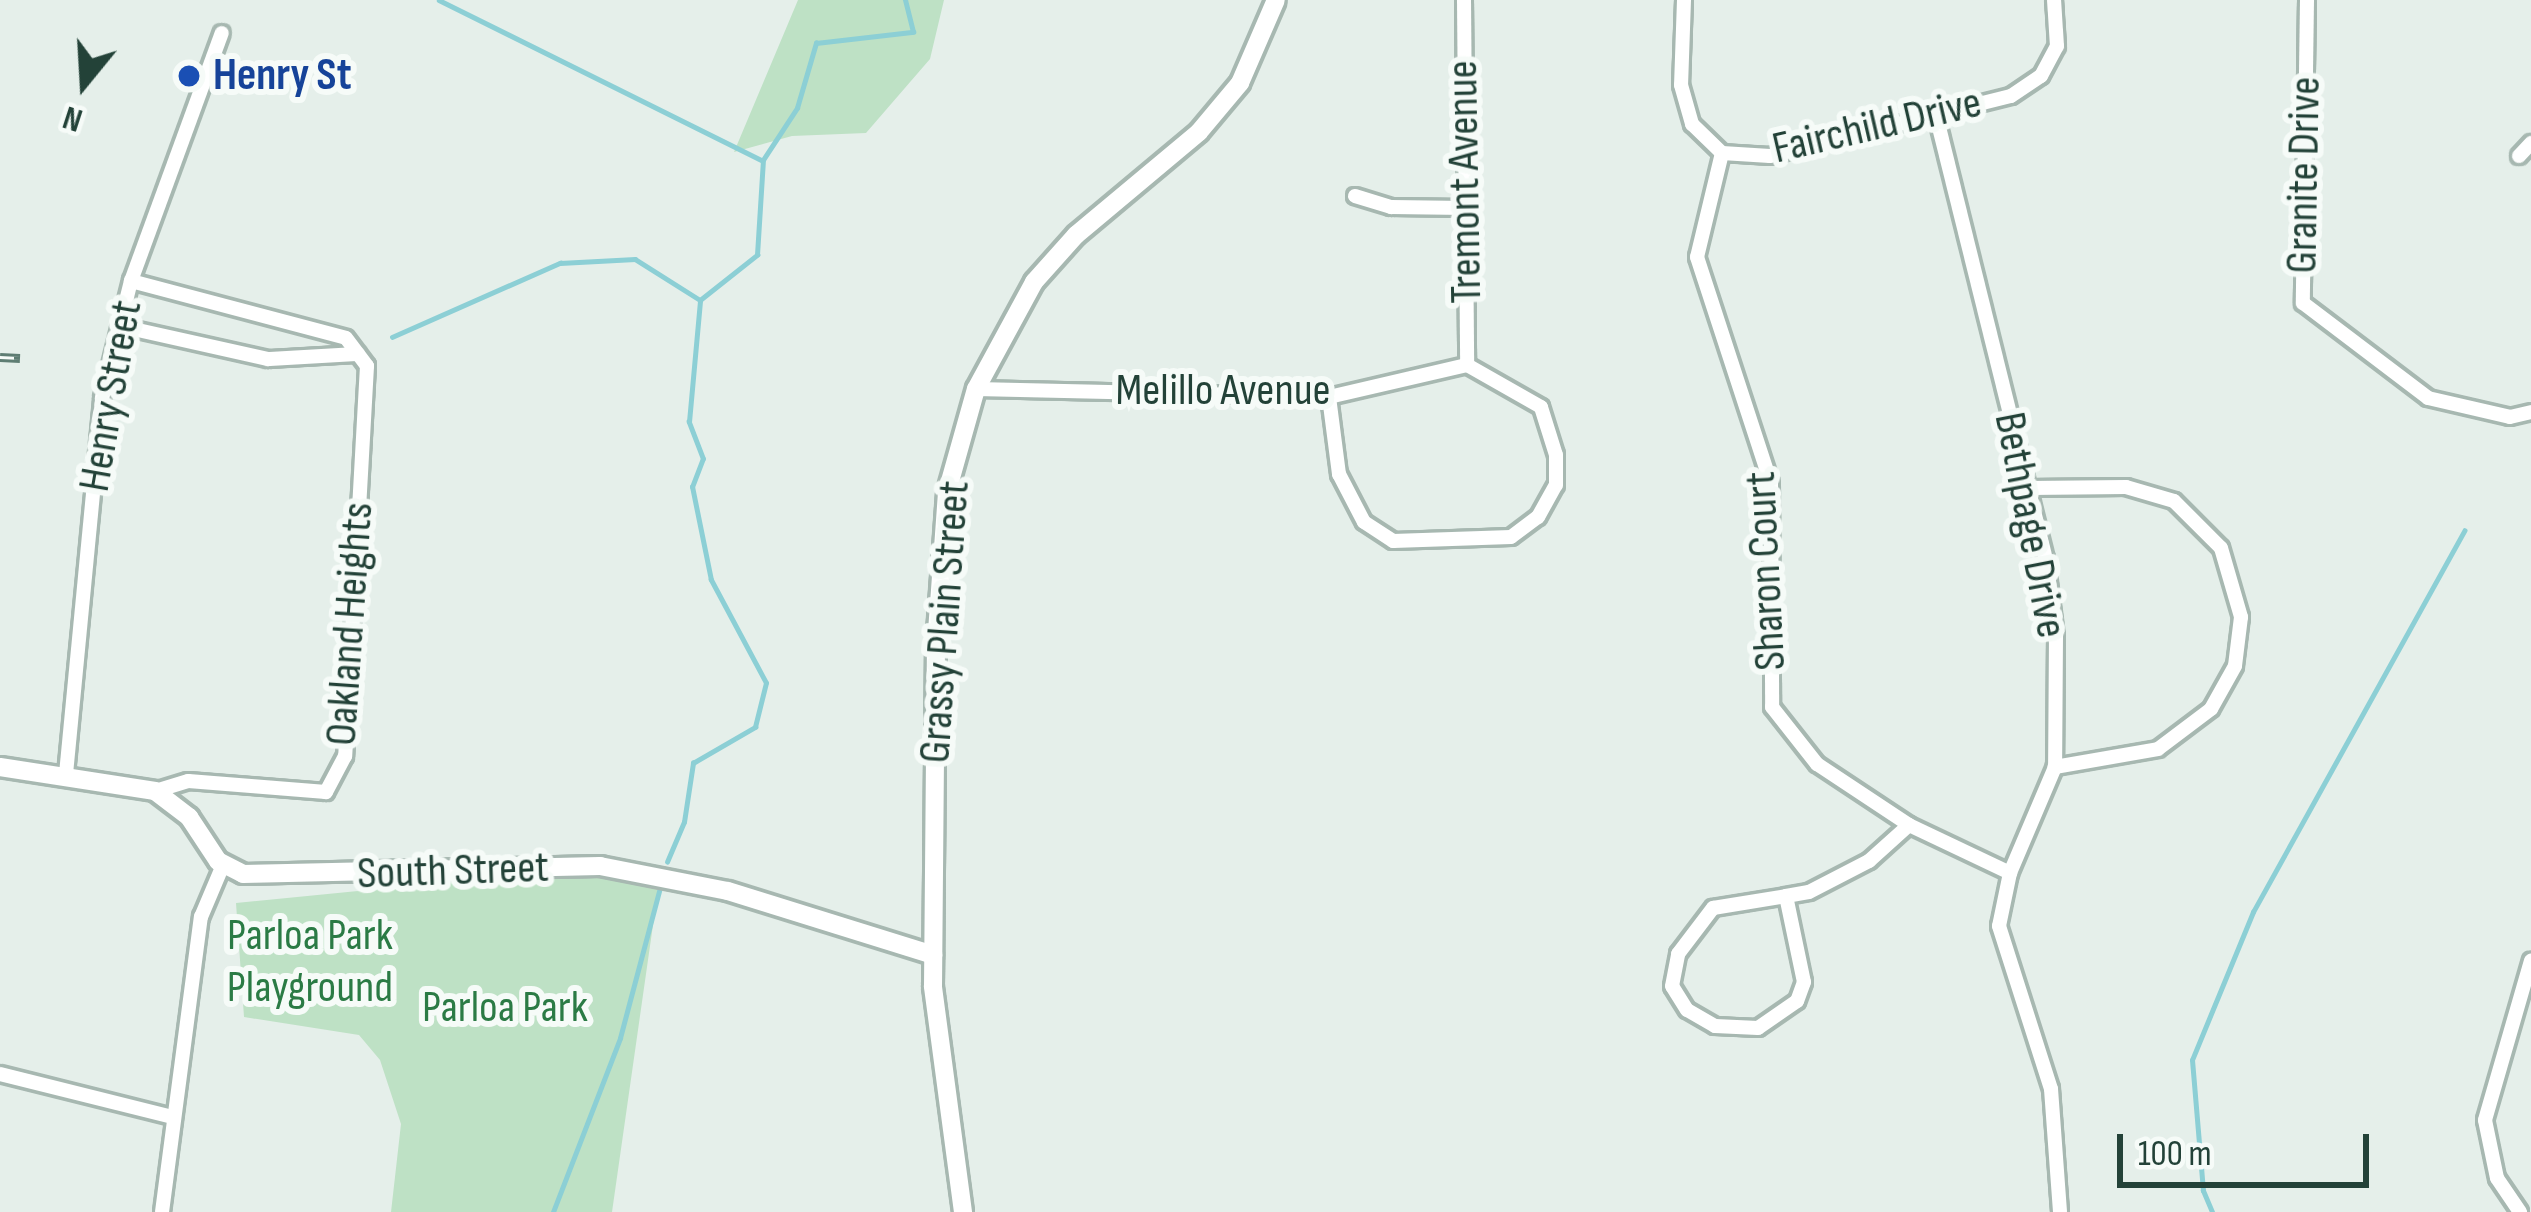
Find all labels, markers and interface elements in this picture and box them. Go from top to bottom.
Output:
north arrow [24,24,144,144]
place label: Henry St [213,49,351,103]
street label: Tremont Avenue [1436,60,1494,304]
marker: Henry St [176,63,202,89]
street label: Fairchild Drive [1767,76,1987,176]
street label: Granite Drive [2275,76,2333,274]
text: N [58,96,87,140]
street label: Henry Street [68,296,154,496]
street label: Melillo Avenue [1115,364,1331,418]
street label: Bethpage Drive [1982,408,2078,642]
street label: Sharon Court [1734,470,1798,672]
street label: Grassy Plain Street [908,479,982,765]
street label: Oakland Heights [315,501,385,747]
street label: South Street [356,841,550,901]
park label: Parloa Park Playground [227,909,393,1015]
park label: Parloa Park [422,981,588,1035]
scale bar [2123,1110,2375,1184]
text: 100 m [2138,1133,2212,1176]

